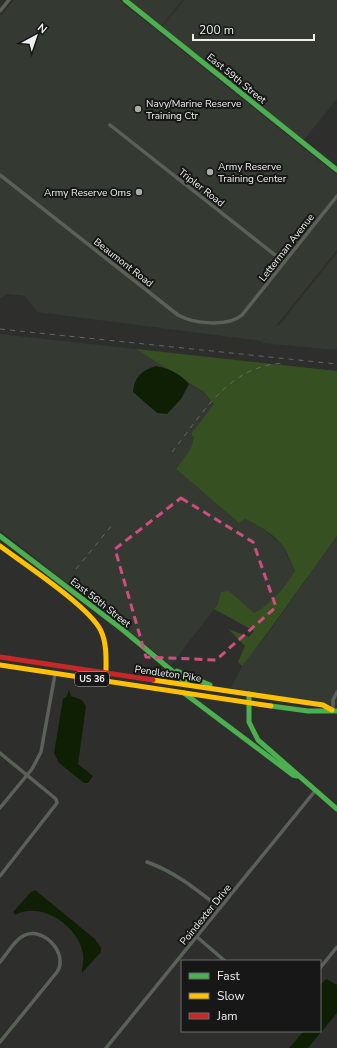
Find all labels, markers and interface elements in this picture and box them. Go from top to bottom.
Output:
north arrow [16,16,56,56]
scale bar [193,16,314,42]
text: N [34,20,50,37]
text: 200 m [199,22,234,38]
street label: East 59th Street [204,50,269,107]
place label: Navy/Marine Reserve Training Ctr [146,97,241,123]
marker: Navy/Marine Reserve Training Ctr [133,104,143,114]
place label: Army Reserve Training Center [218,160,287,186]
street label: Tripler Road [176,165,227,210]
marker: Army Reserve Training Center [205,167,215,177]
place label: Army Reserve Oms [44,186,131,200]
marker: Army Reserve Oms [134,187,144,197]
street label: Letterman Avenue [256,211,318,284]
street label: Beaumont Road [91,235,156,291]
street label: East 56th Street [67,575,134,631]
street label: Pendleton Pike [134,662,202,686]
road number: US 36 [75,672,109,686]
street label: Poindexter Drive [177,881,235,948]
legend [181,960,321,1032]
text: Fast [217,968,240,984]
text: Slow [217,988,245,1004]
text: Jam [216,1008,238,1024]

